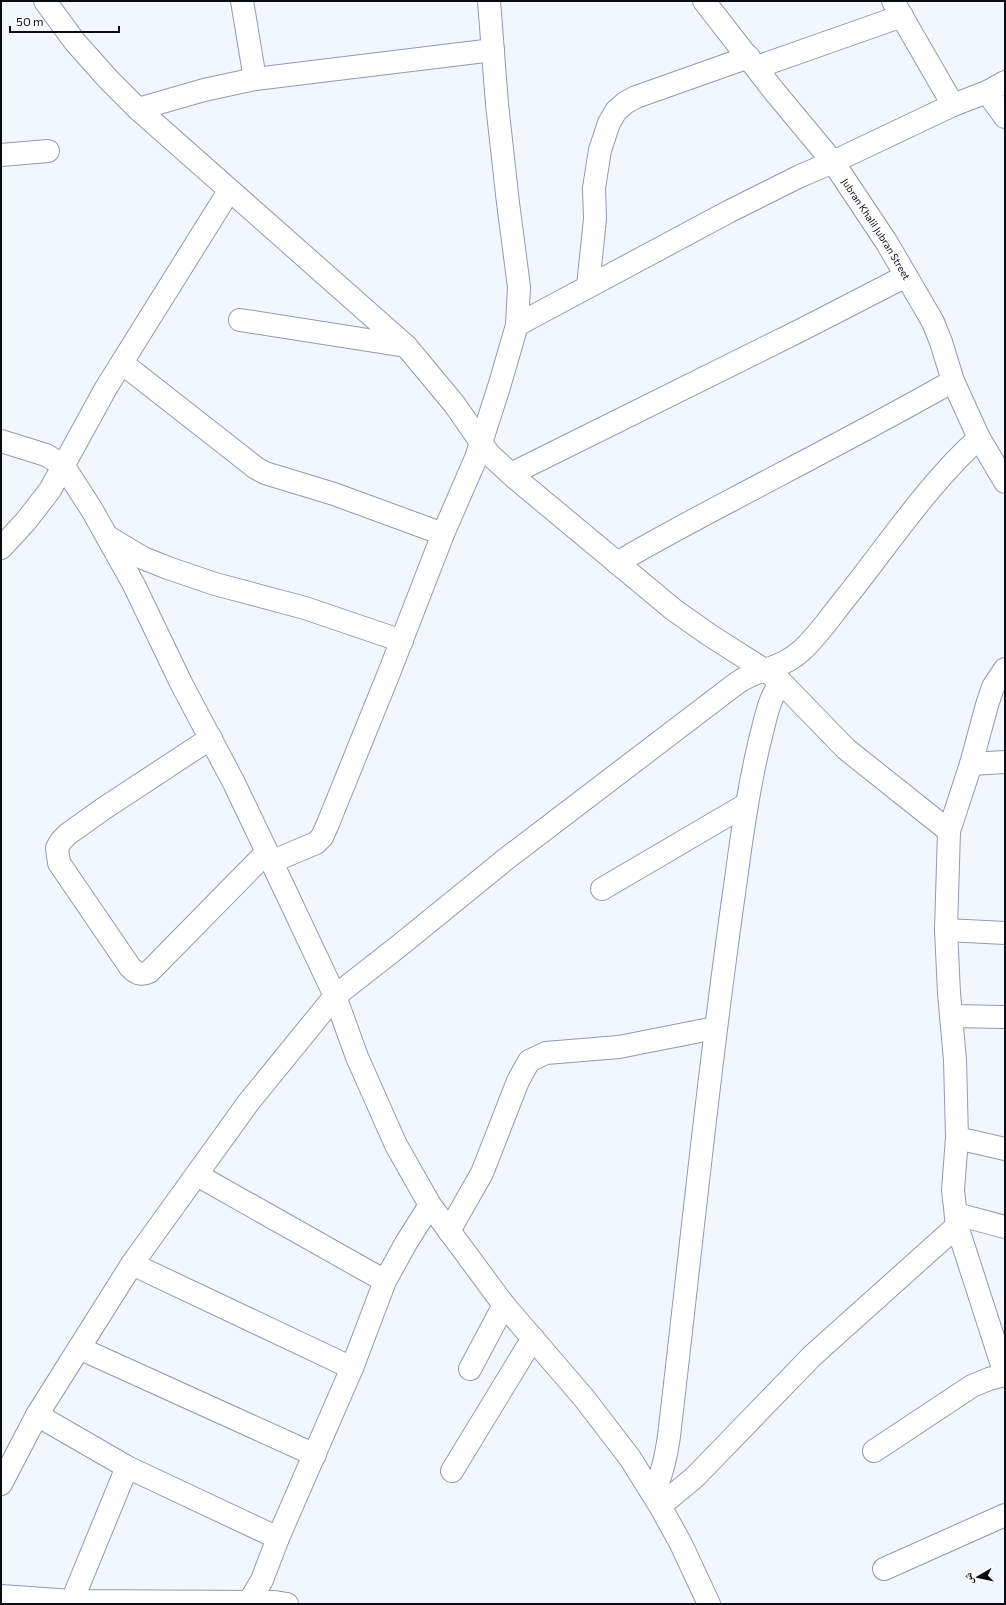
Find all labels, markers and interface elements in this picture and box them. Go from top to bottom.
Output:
scale bar [10,8,119,34]
text: 50 m [16,14,44,28]
street label: Jubran Khalil Jubran Street [839,176,913,282]
north arrow [958,1557,998,1597]
text: ش [960,1571,977,1585]

